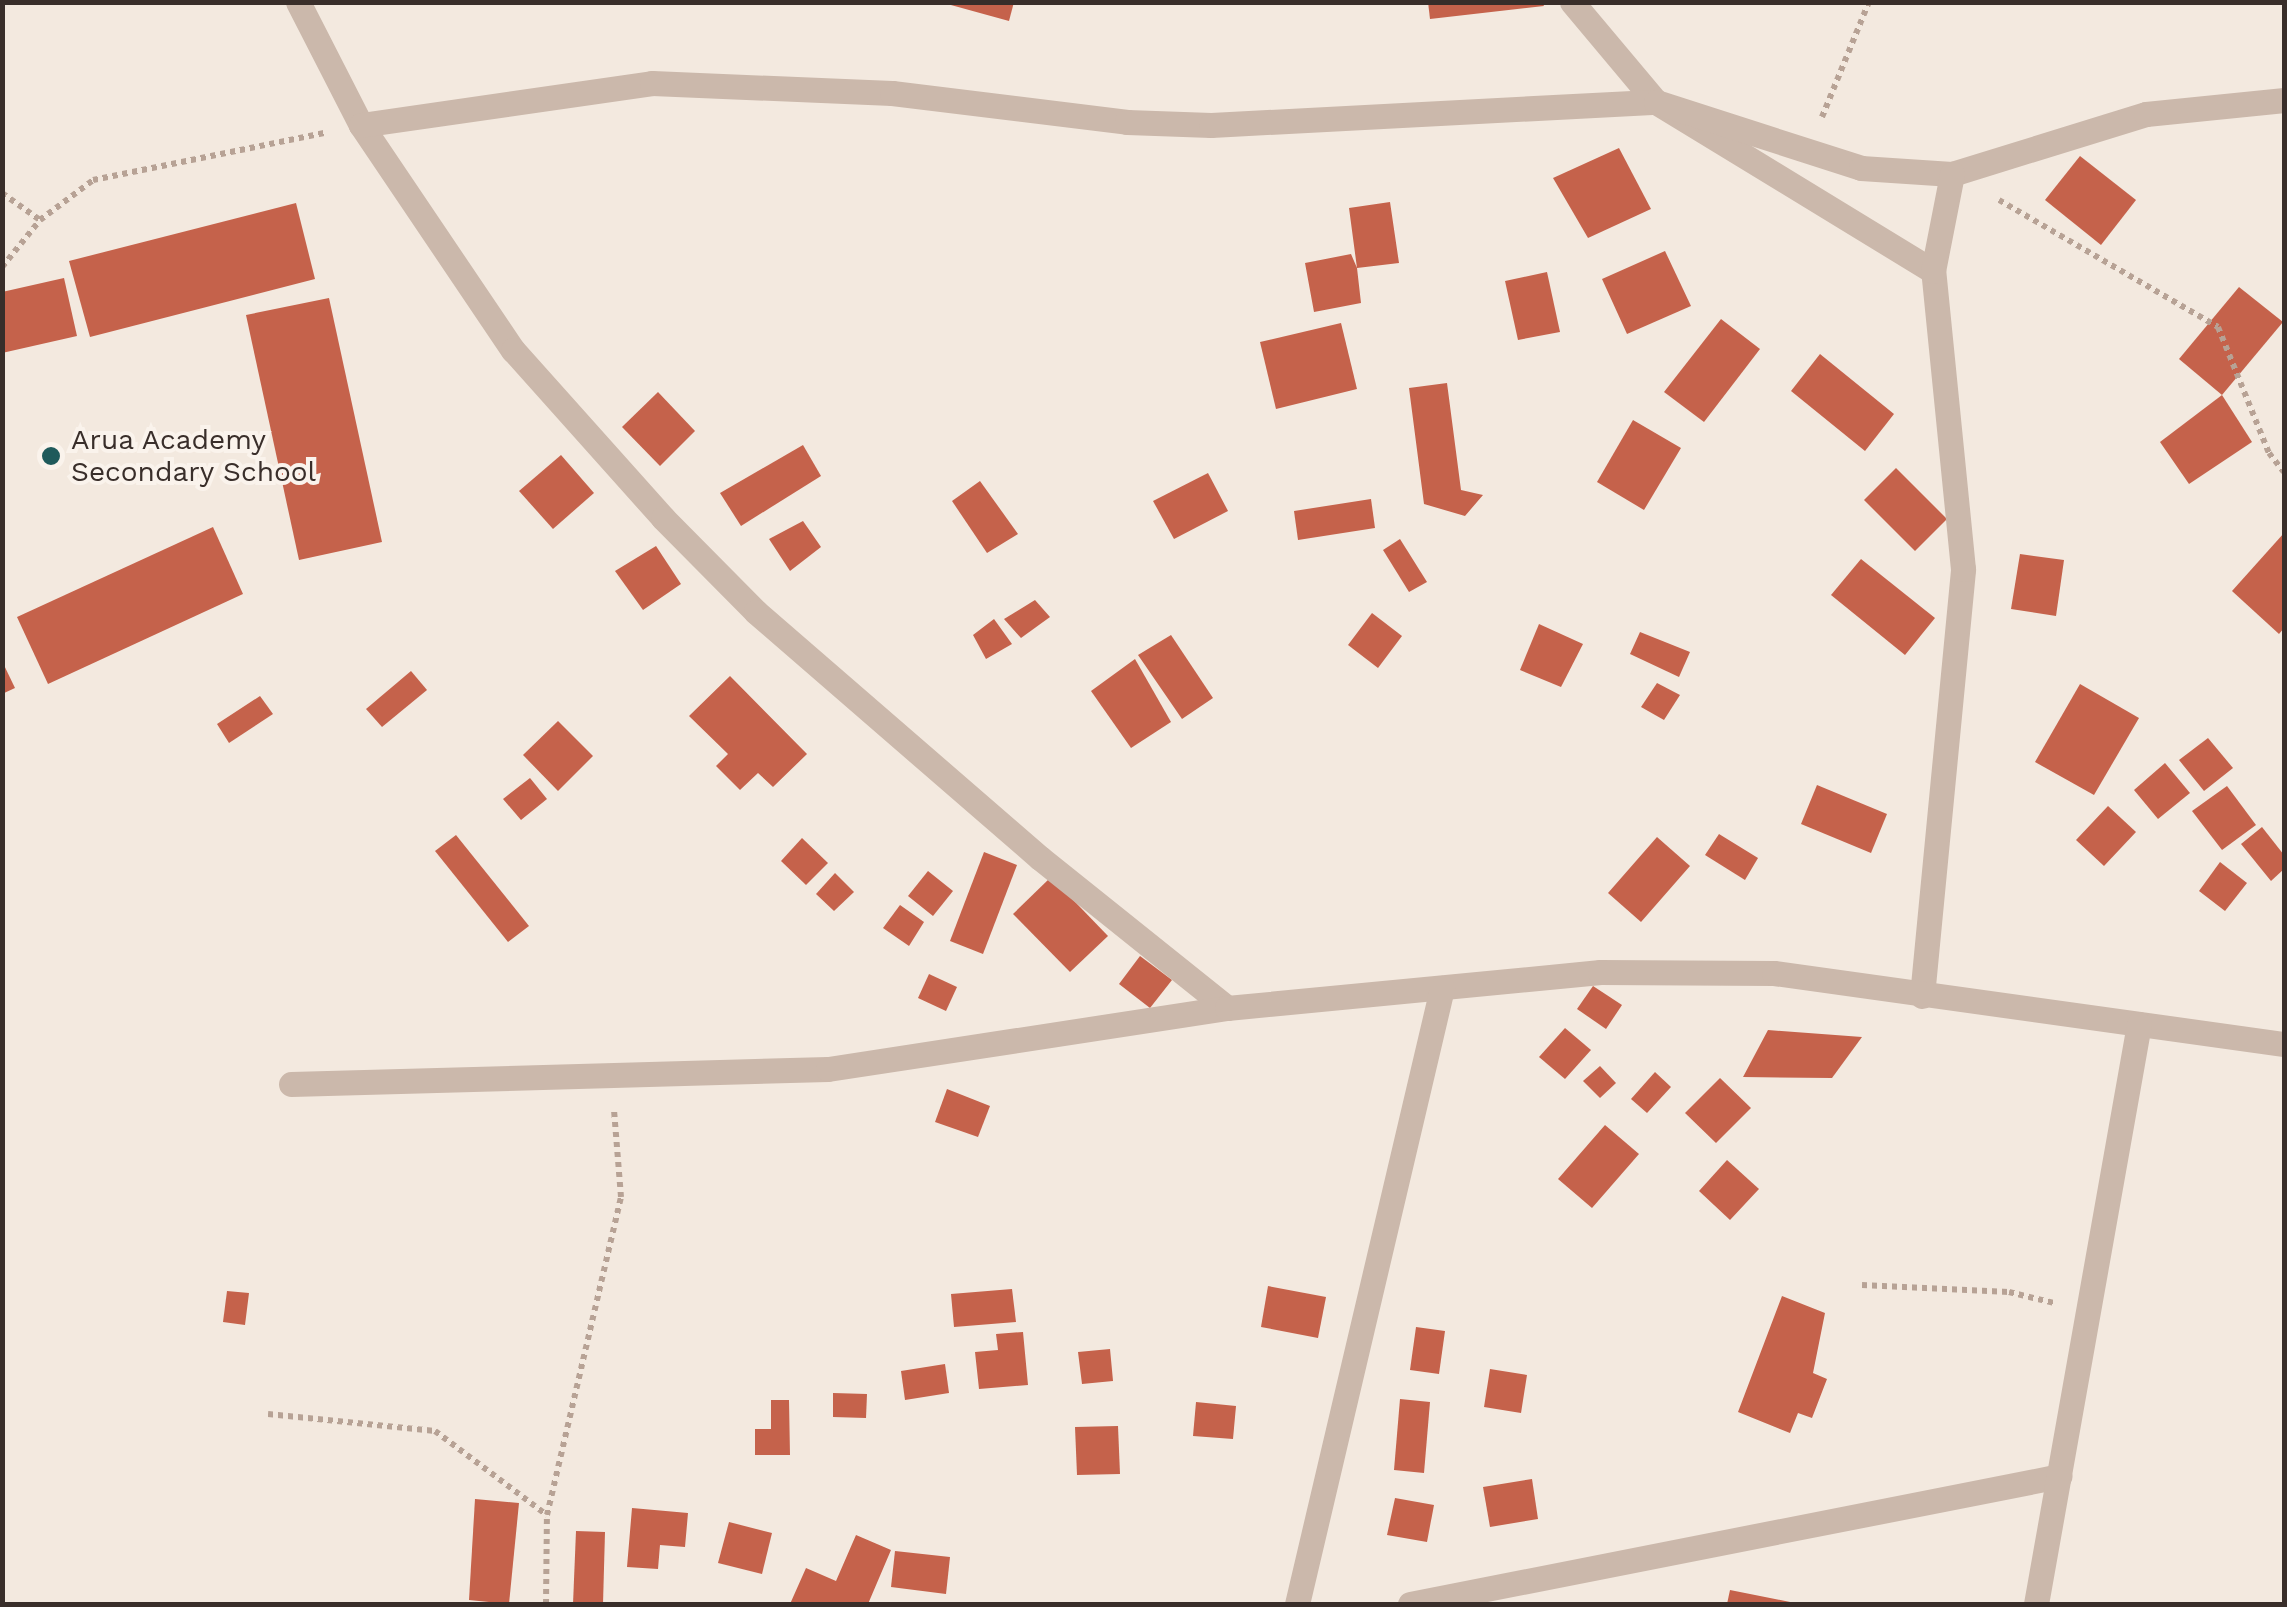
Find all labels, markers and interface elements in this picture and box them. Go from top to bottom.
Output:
place label: Arua Academy Secondary School [71,423,317,489]
marker: Arua Academy Secondary School [40,445,62,467]

